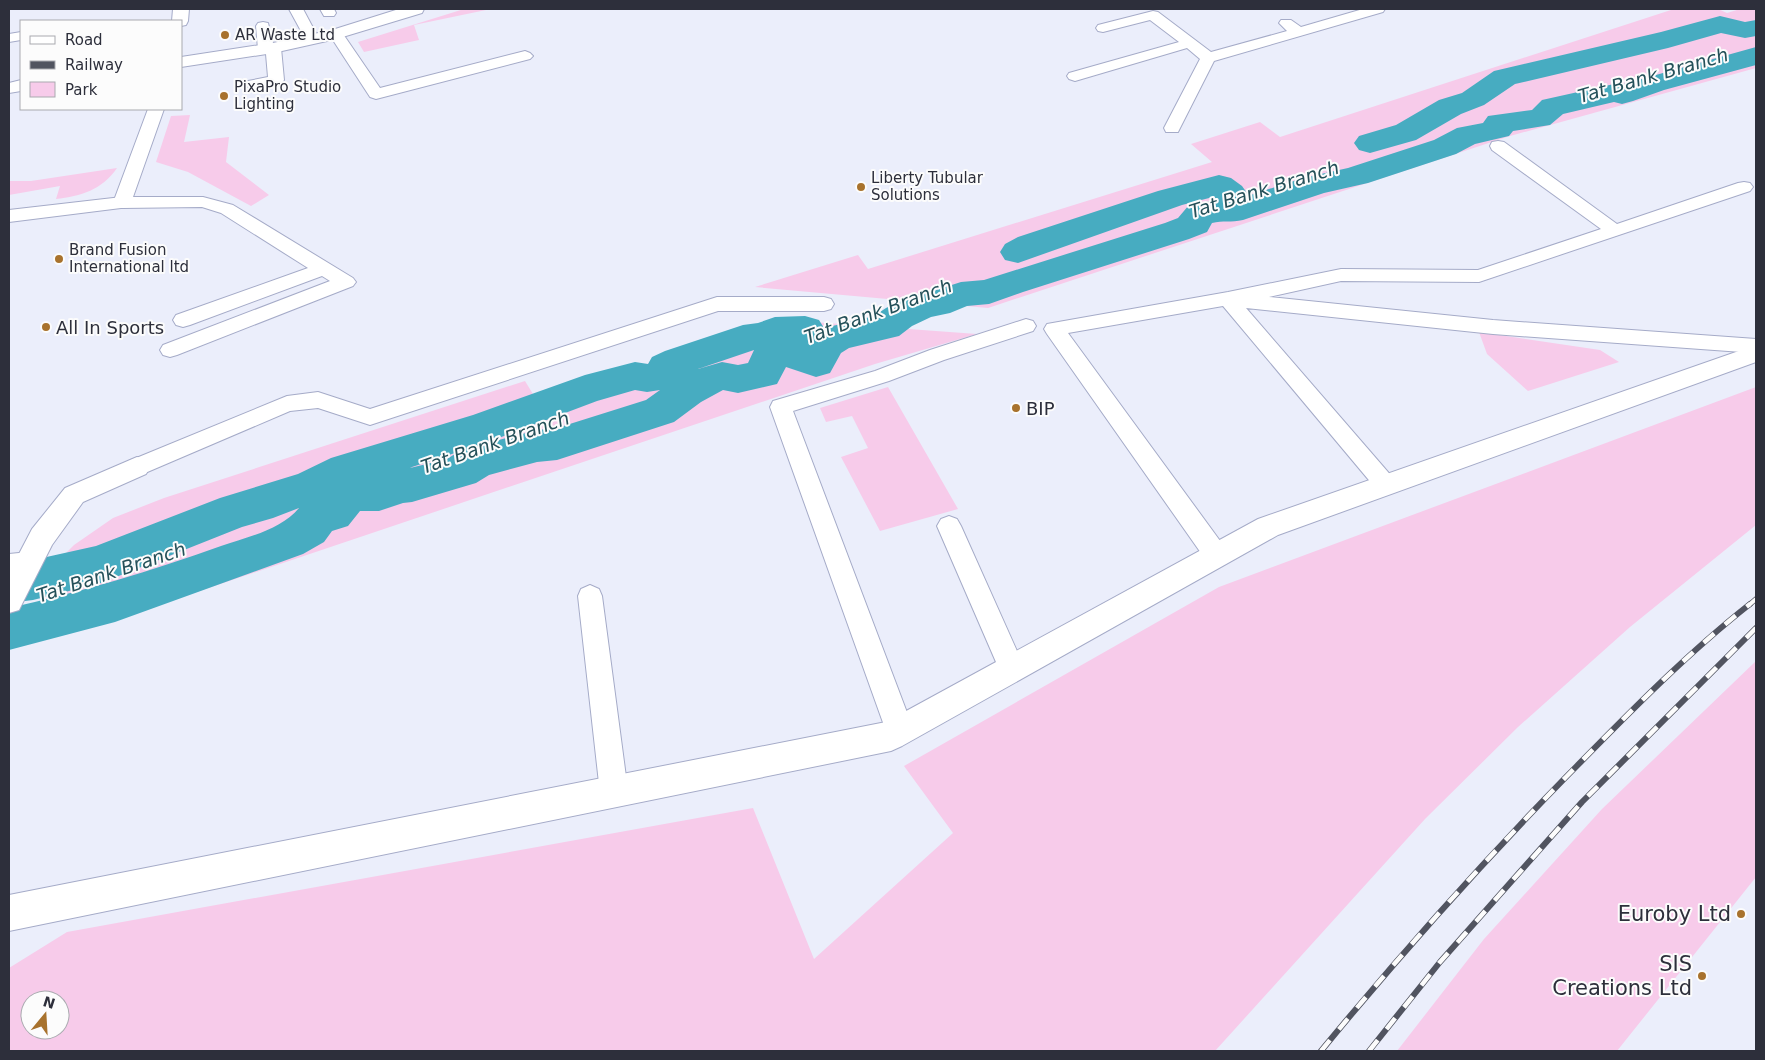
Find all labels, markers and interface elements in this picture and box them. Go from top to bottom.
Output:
legend [20,20,182,110]
place label: AR Waste Ltd [235,26,335,44]
marker: AR Waste Ltd [219,29,231,41]
text: Road [65,31,103,49]
water label: Tat Bank Branch [1575,43,1731,107]
text: Railway [65,56,123,74]
place label: PixaPro Studio Lighting [234,78,341,113]
text: Park [65,81,98,99]
marker: PixaPro Studio Lighting [218,90,230,102]
water label: Tat Bank Branch [1186,156,1342,222]
place label: Liberty Tubular Solutions [871,169,984,204]
marker: Liberty Tubular Solutions [855,181,867,193]
place label: Brand Fusion International ltd [69,241,189,276]
marker: Brand Fusion International ltd [53,253,65,265]
water label: Tat Bank Branch [801,274,955,348]
place label: All In Sports [56,317,164,338]
marker: All In Sports [40,321,52,333]
place label: BIP [1026,398,1055,419]
marker: BIP [1010,402,1022,414]
water label: Tat Bank Branch [418,406,572,478]
water label: Tat Bank Branch [34,538,188,606]
place label: Euroby Ltd [1618,902,1731,926]
marker: Euroby Ltd [1735,908,1747,920]
place label: SIS Creations Ltd [1552,952,1692,1000]
marker: SIS Creations Ltd [1696,970,1708,982]
north arrow [20,990,70,1040]
text: N [41,993,57,1012]

